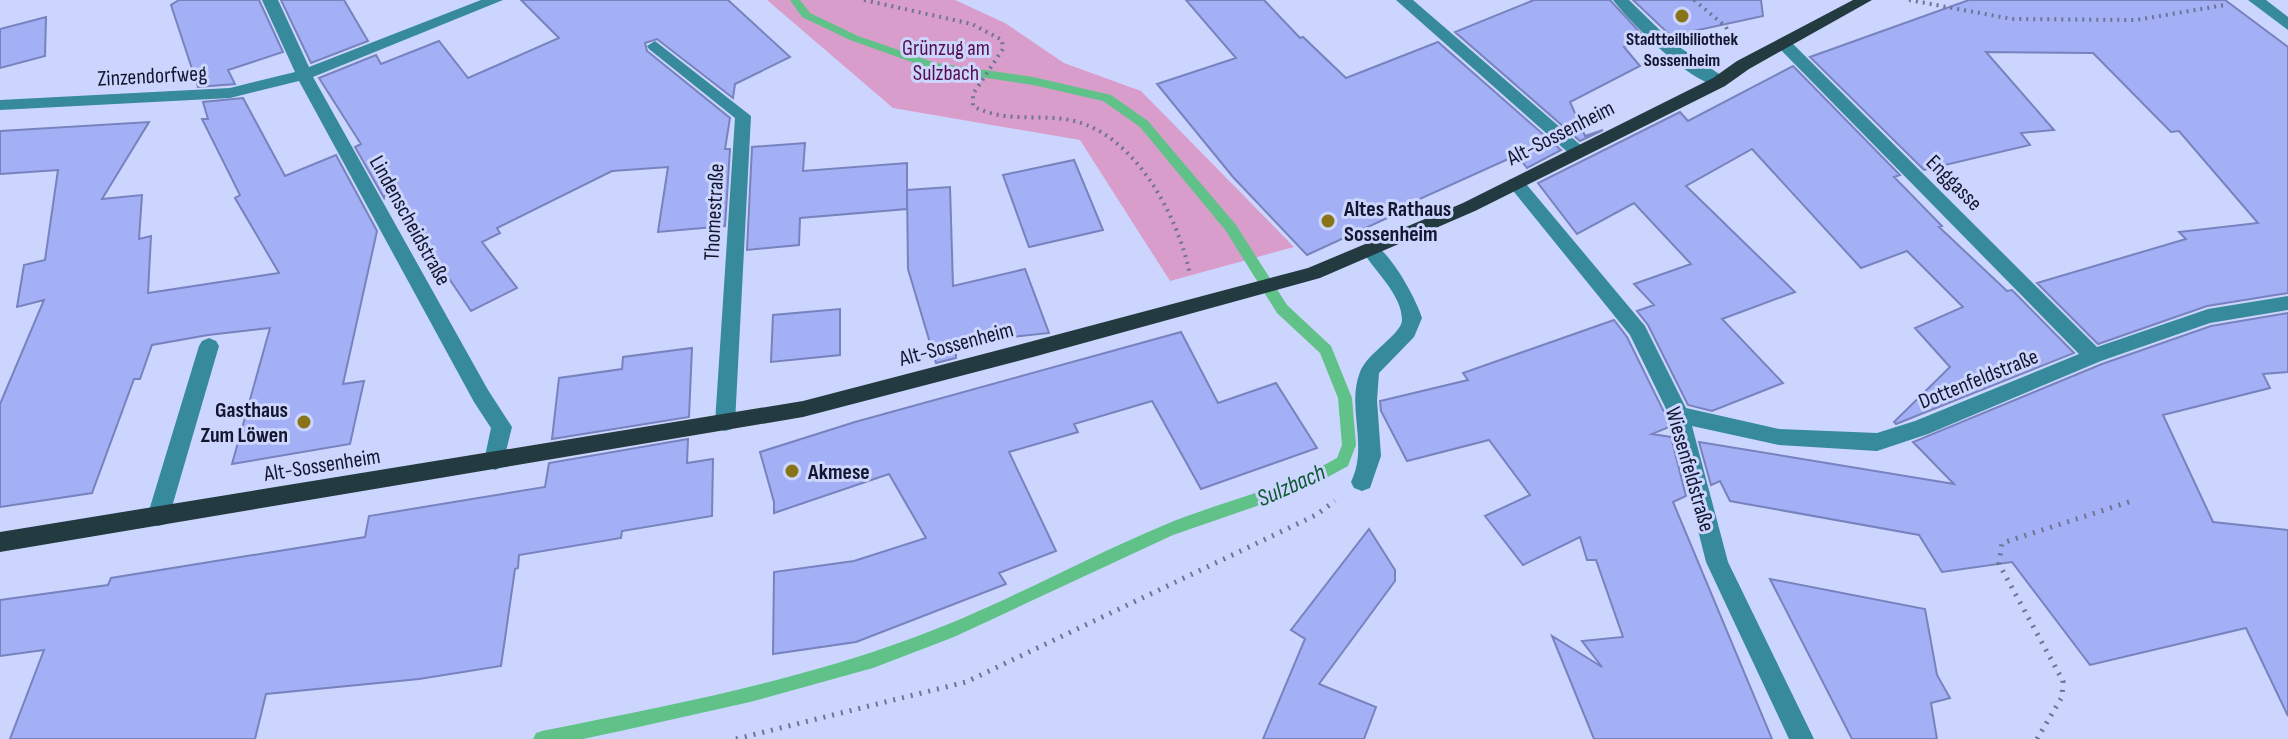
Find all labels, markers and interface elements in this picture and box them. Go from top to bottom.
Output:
marker: Stadtteilbiliothek Sossenheim [1673,7,1691,25]
place label: Stadtteilbiliothek Sossenheim [1626,29,1738,71]
park label: Grünzug am Sulzbach [902,35,990,87]
street label: Zinzendorfweg [97,60,208,93]
street label: Alt-Sossenheim [1501,95,1619,172]
street label: Enggasse [1920,149,1988,217]
street label: Lindenscheidstraße [363,151,457,290]
street label: Thomestraße [698,163,731,261]
place label: Altes Rathaus Sossenheim [1343,196,1451,248]
marker: Altes Rathaus Sossenheim [1319,212,1337,230]
street label: Alt-Sossenheim [895,316,1017,373]
street label: Dottenfeldstraße [1915,343,2042,416]
place label: Gasthaus Zum Löwen [200,397,288,449]
street label: Wiesenfeldstraße [1659,404,1720,535]
marker: Gasthaus Zum Löwen [295,413,313,431]
street label: Alt-Sossenheim [261,443,382,488]
water label: Sulzbach [1253,458,1330,513]
place label: Akmese [807,459,870,486]
marker: Akmese [783,462,801,480]

